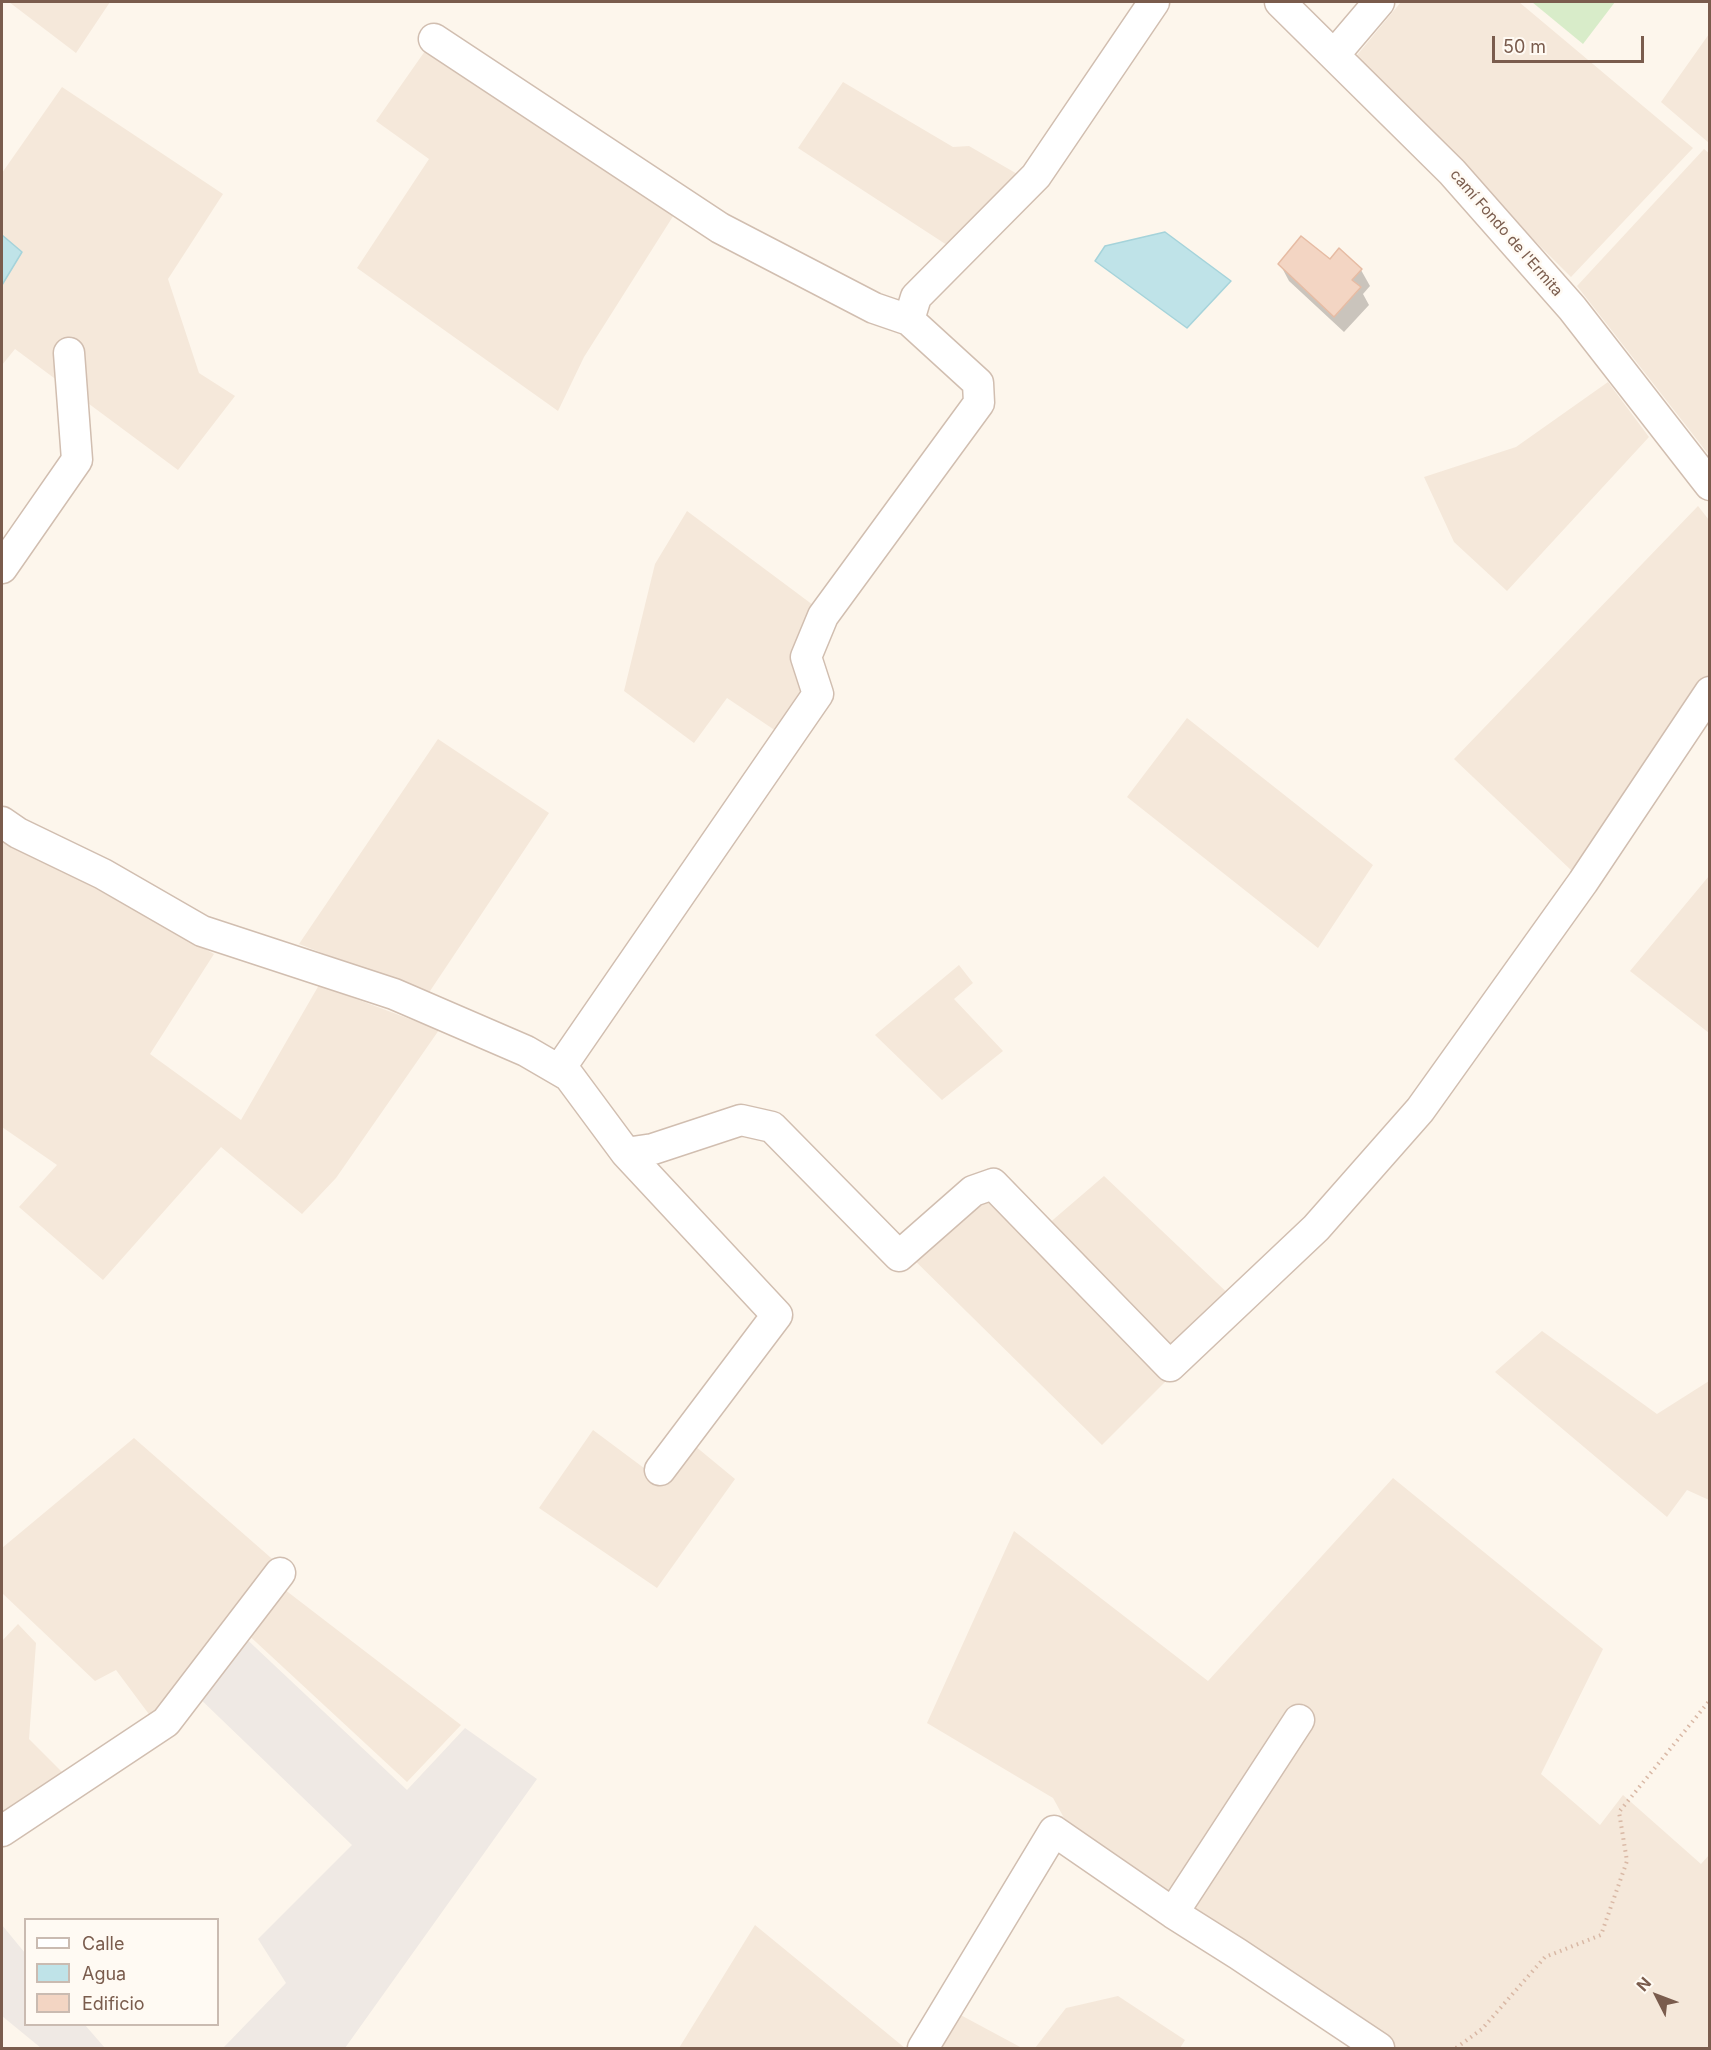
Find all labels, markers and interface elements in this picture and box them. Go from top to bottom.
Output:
scale bar [1495,24,1646,62]
text: 50 m [1503,36,1546,57]
street label: camí Fondo de l'Ermita [1446,166,1566,300]
legend [24,1918,219,2026]
text: Calle [82,1933,124,1954]
text: Agua [82,1963,126,1984]
north arrow [1627,1966,1687,2026]
text: N [1632,1973,1655,1995]
text: Edificio [82,1993,145,2014]

